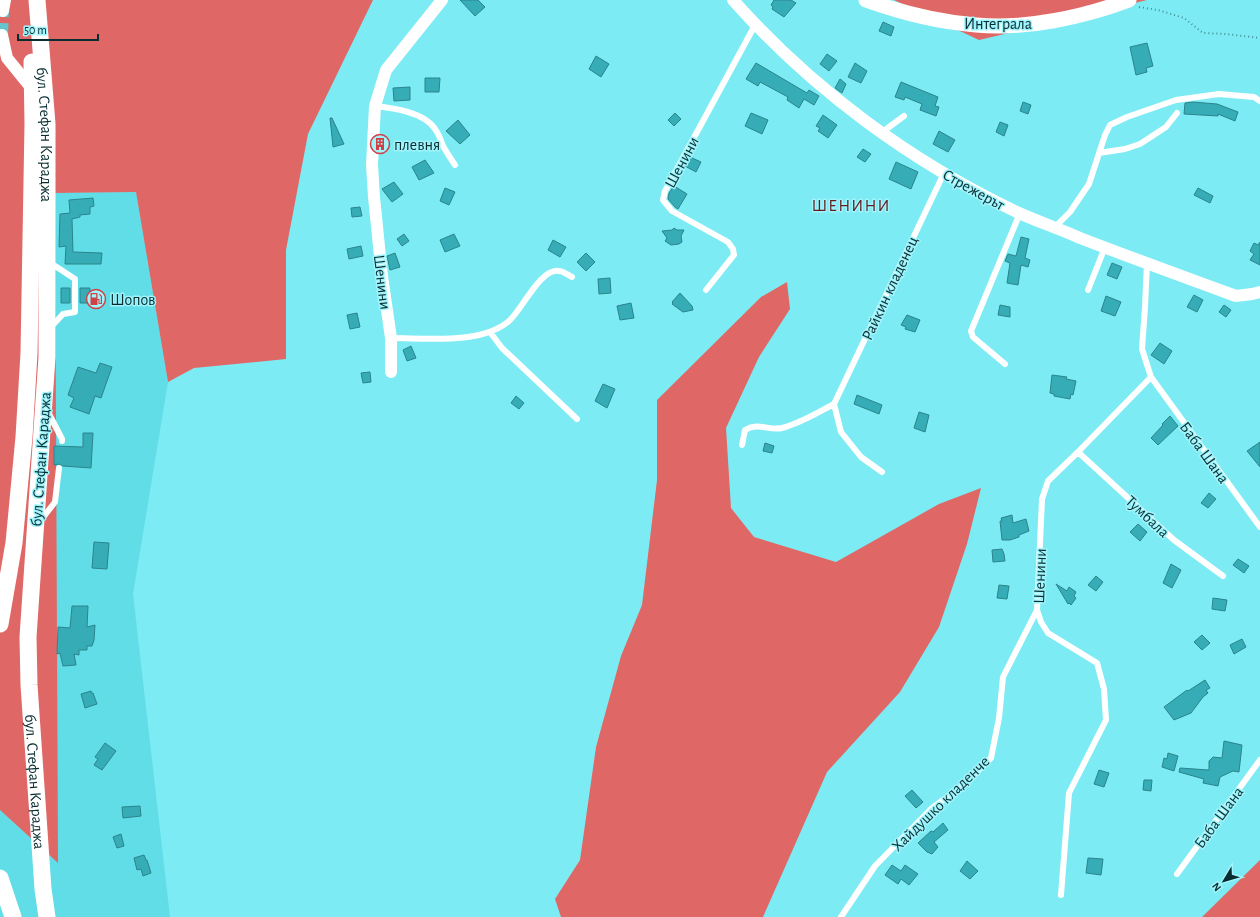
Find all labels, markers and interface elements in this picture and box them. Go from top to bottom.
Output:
scale bar [18,16,98,42]
street label: Интеграла [964,16,1032,32]
text: 50 m [24,24,47,36]
street label: бул. Стефан Караджа [33,67,54,202]
building icon: плевня [369,133,391,155]
street label: Шенини [662,134,702,191]
place label: плевня [394,137,440,153]
street label: Стрежерът [940,166,1007,213]
district label: ШЕНИНИ [811,197,891,214]
street label: Райкин кладенец [859,234,921,343]
street label: Шенини [371,254,393,311]
fuel station icon: Шопов [85,288,107,310]
place label: Шопов [110,292,156,308]
street label: бул. Стефан Караджа [28,391,55,527]
street label: Баба Шана [1177,419,1232,486]
street label: Тумбала [1122,493,1172,541]
street label: Шенини [1031,548,1049,604]
street label: бул. Стефан Караджа [22,714,47,850]
street label: Хайдушко кладенче [889,753,993,855]
street label: Баба Шана [1191,784,1246,851]
north arrow [1204,861,1244,901]
text: N [1210,880,1223,893]

